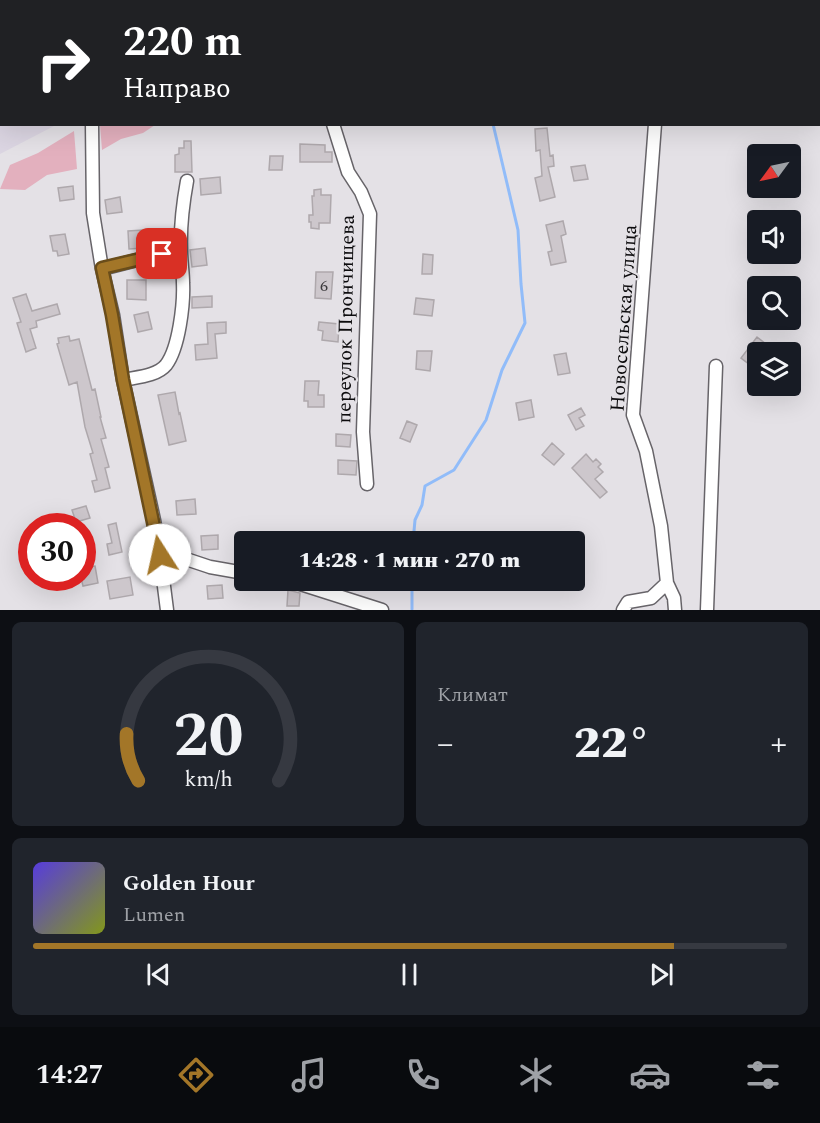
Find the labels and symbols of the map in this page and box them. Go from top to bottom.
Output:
north arrow [747,144,801,198]
street label: переулок Прончищева [329,214,363,424]
street label: Новосельская улица [602,223,646,413]
pin [136,228,187,279]
house number: 6 [320,274,328,298]
speed limit sign: 30 [18,513,96,591]
position arrow [128,523,192,587]

